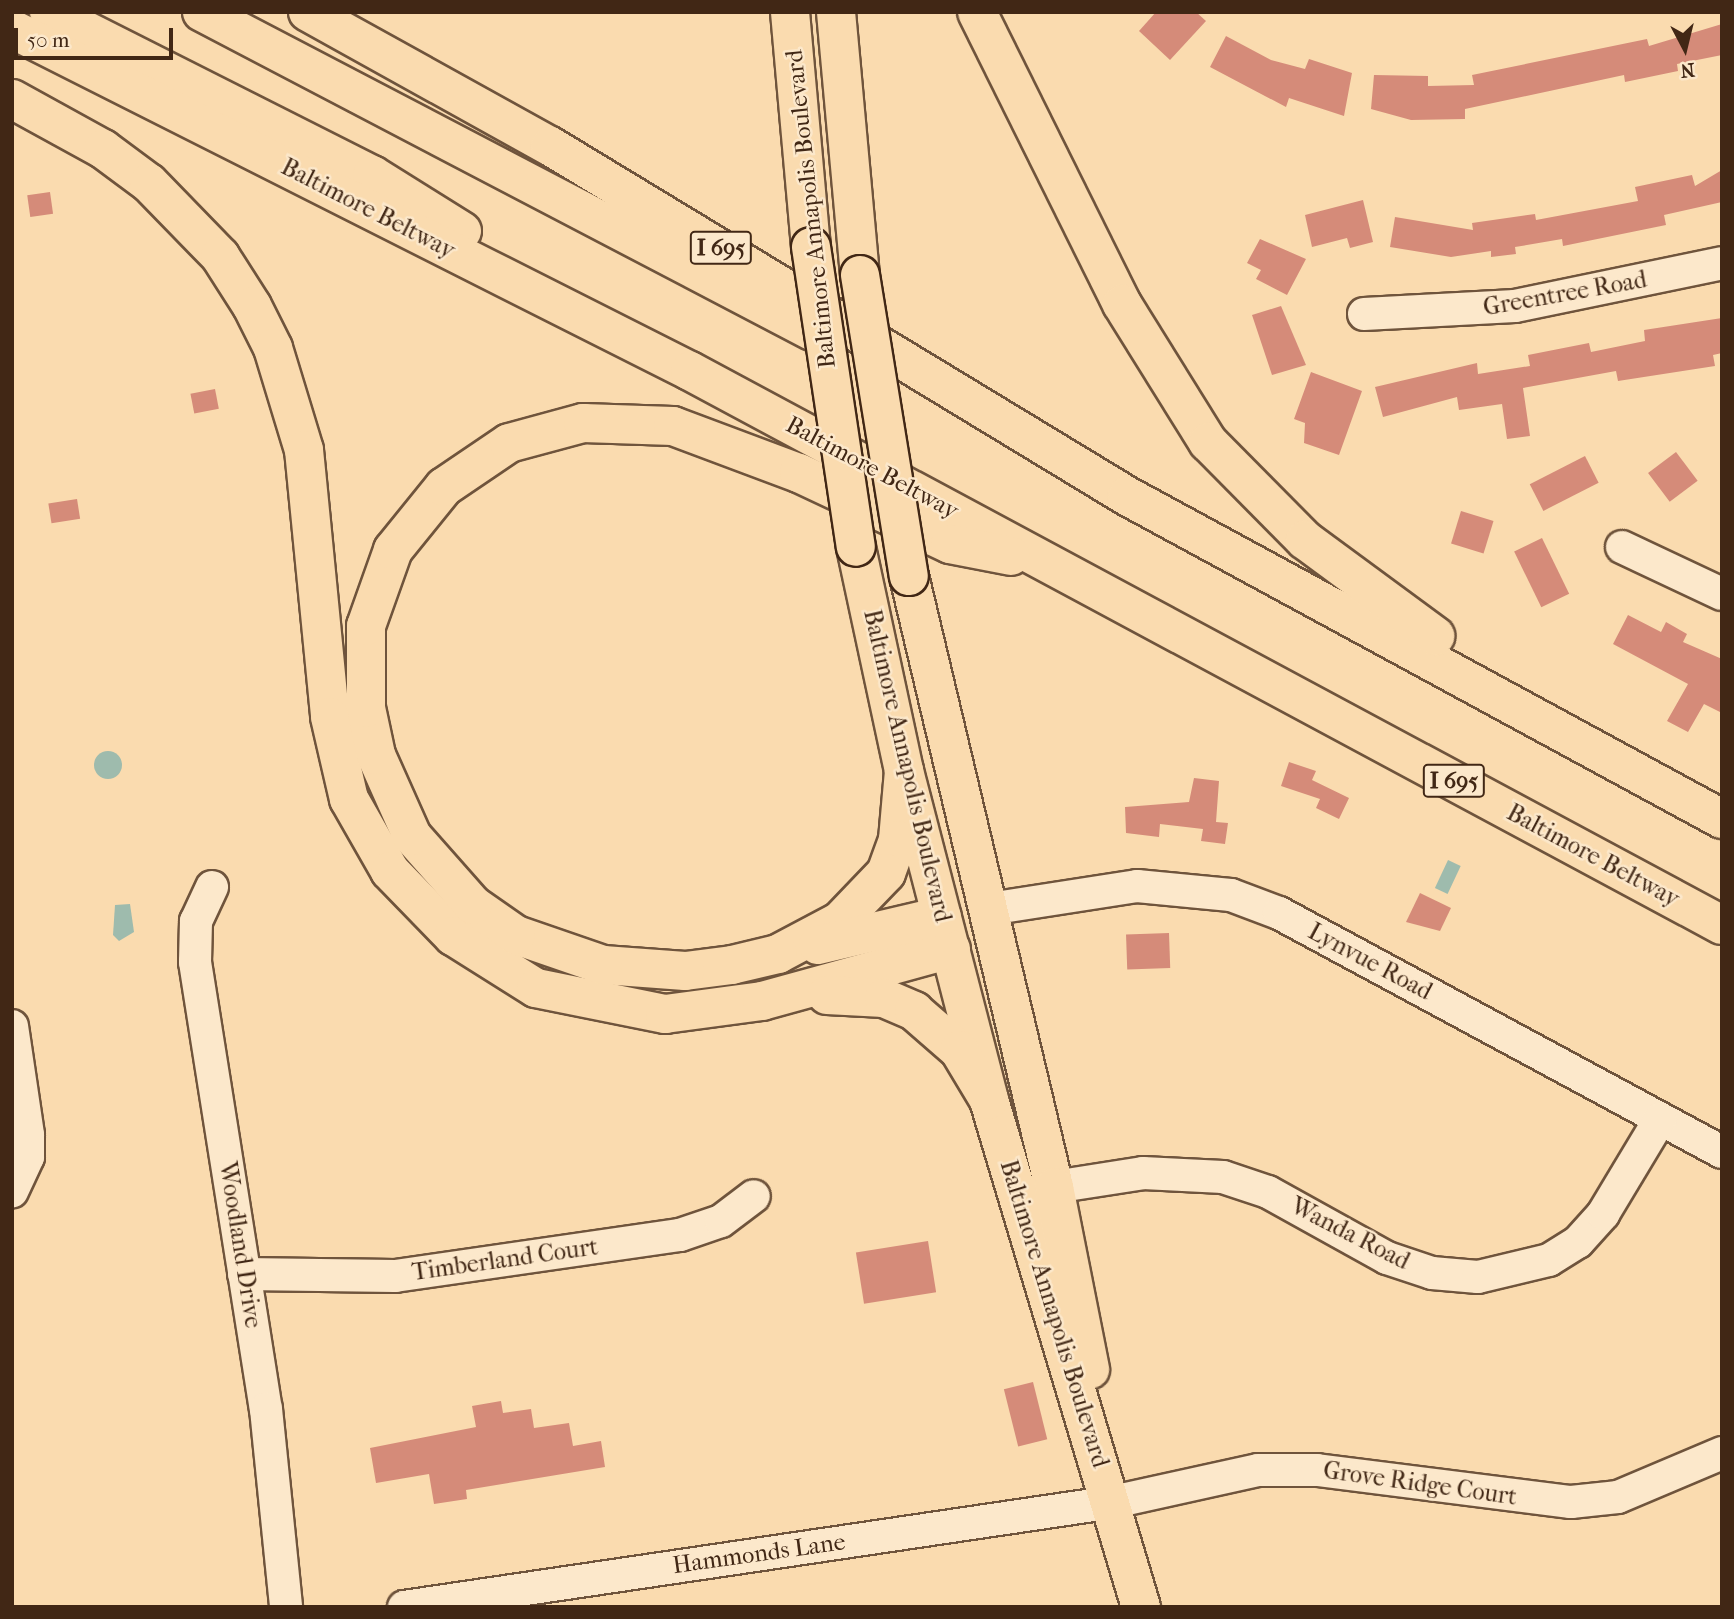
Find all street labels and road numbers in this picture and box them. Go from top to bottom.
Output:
street label: Baltimore Annapolis Boulevard [780,48,842,370]
street label: Baltimore Beltway [276,153,460,265]
road number: I 695 [690,229,752,268]
street label: Greentree Road [1481,265,1649,323]
street label: Baltimore Beltway [781,410,963,526]
street label: Baltimore Annapolis Boulevard [857,607,957,925]
road number: I 695 [1422,762,1486,800]
street label: Baltimore Beltway [1502,798,1684,914]
street label: Lynvue Road [1303,917,1437,1007]
street label: Baltimore Annapolis Boulevard [993,1157,1115,1471]
street label: Woodland Drive [213,1160,267,1330]
street label: Wanda Road [1286,1192,1414,1276]
street label: Timberland Court [410,1233,600,1287]
street label: Grove Ridge Court [1321,1456,1519,1512]
street label: Hammonds Lane [671,1528,847,1580]

